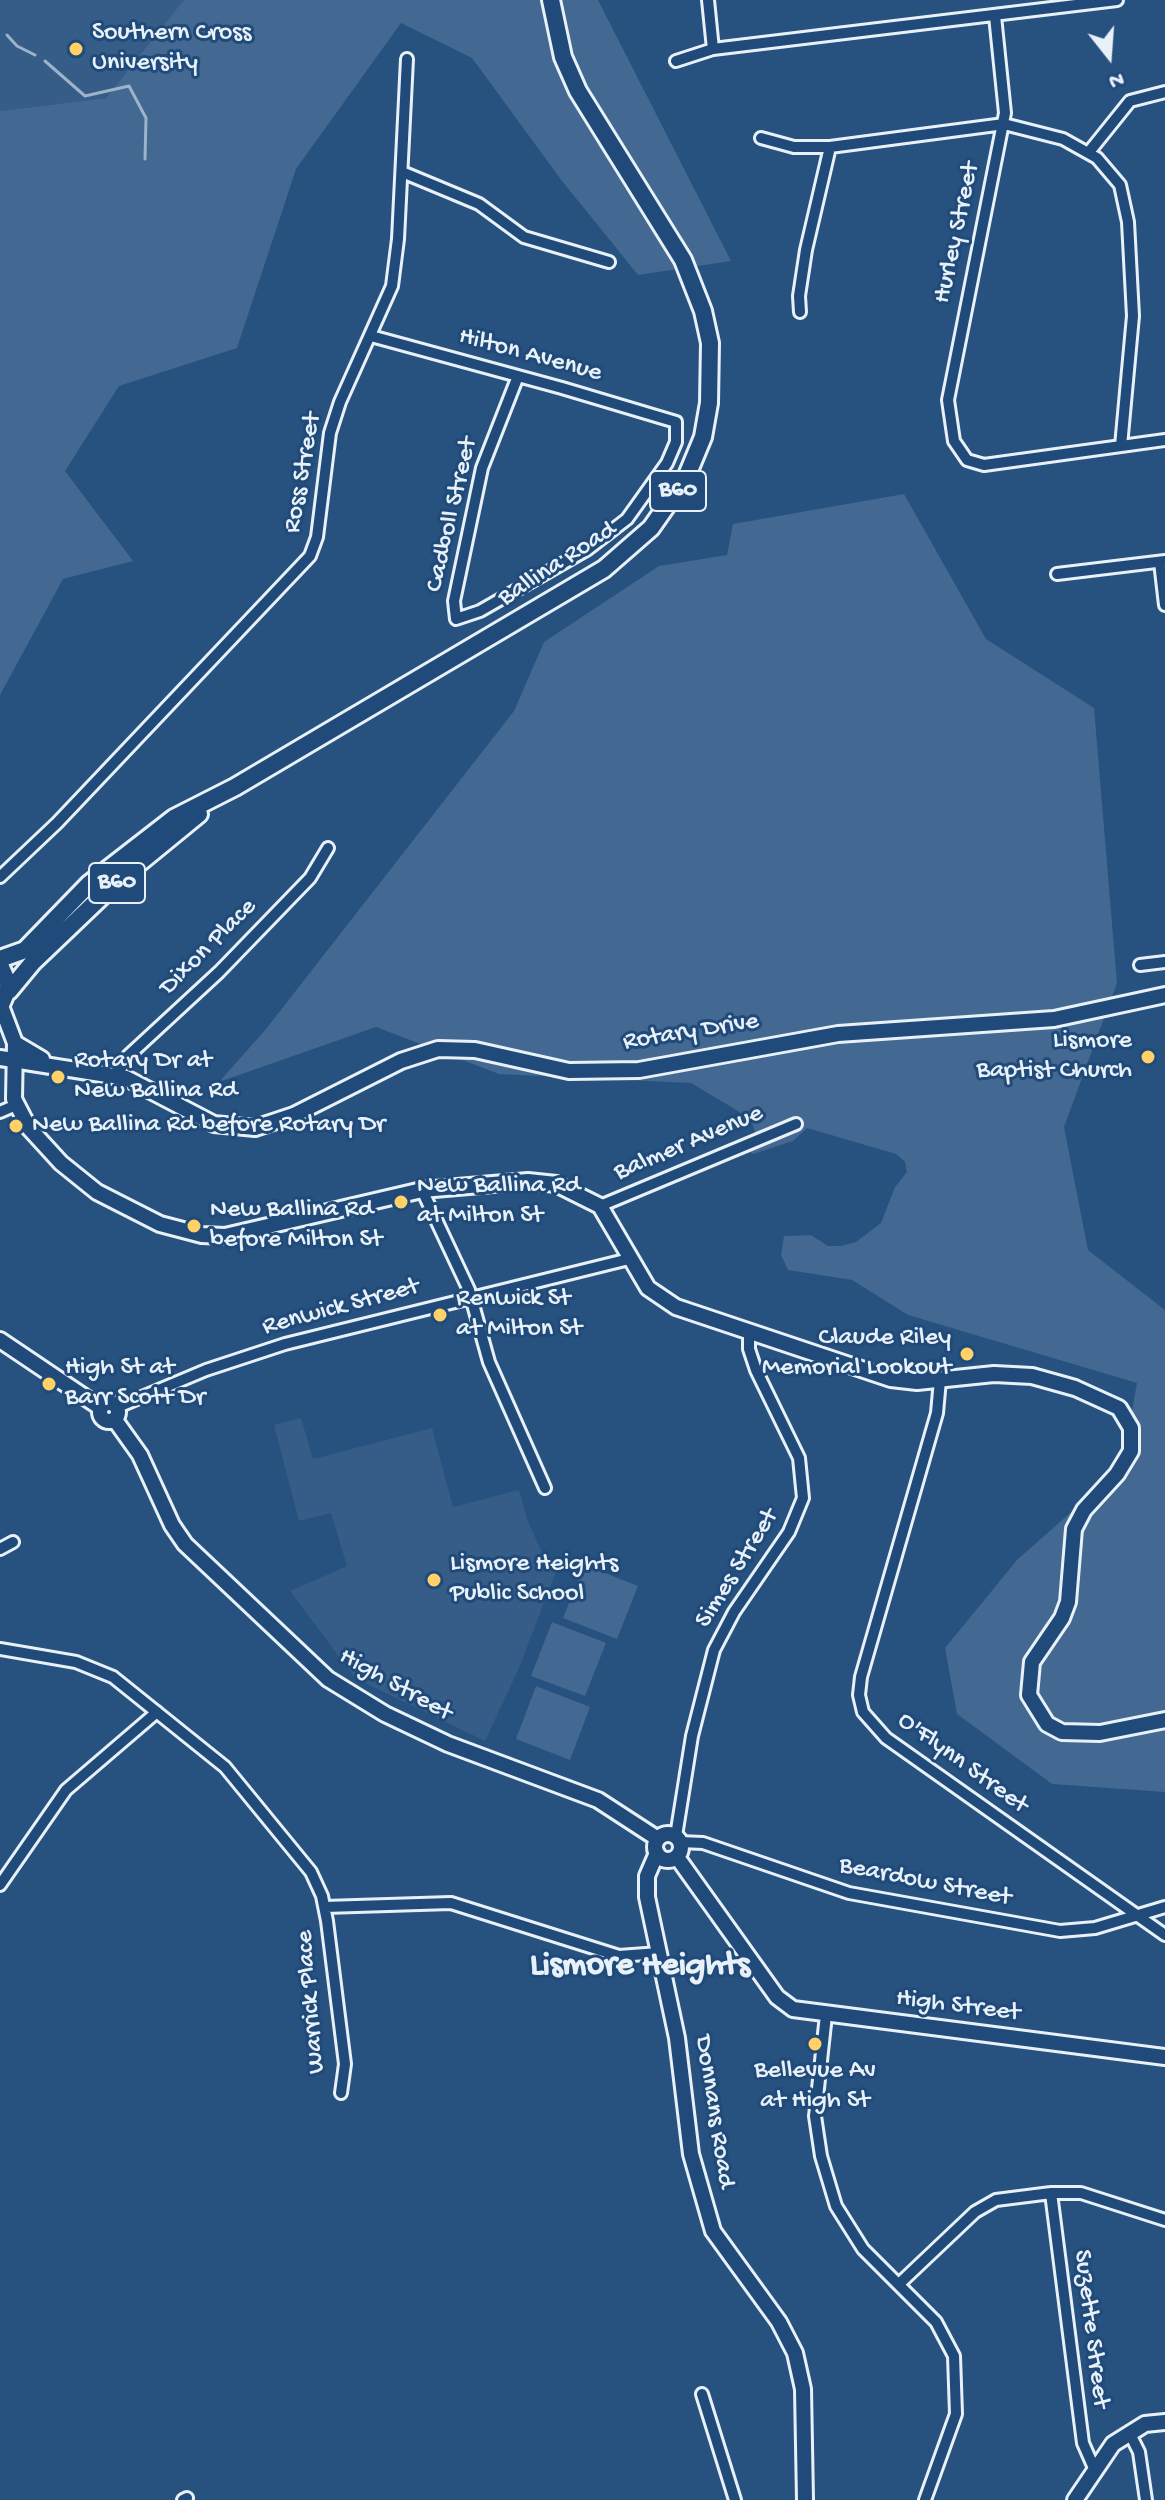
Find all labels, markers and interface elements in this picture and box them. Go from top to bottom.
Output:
north arrow [1069,16,1149,96]
place label: Southern Cross University [92,18,251,80]
marker: Southern Cross University [67,40,85,58]
text: N [1105,64,1127,93]
street label: Hurley Street [928,159,988,307]
street label: Hilton Avenue [455,322,605,390]
street label: Ross Street [278,410,330,536]
street label: Cadboll Street [420,435,486,595]
road number: B60 [650,471,706,511]
street label: Ballina Road [493,515,623,615]
road number: B60 [89,863,145,903]
street label: Dixon Place [154,893,264,1003]
street label: Rotary Drive [621,1007,761,1059]
place label: Lismore Baptist Church [977,1026,1132,1088]
place label: Rotary Dr at New Ballina Rd [74,1046,237,1108]
marker: Lismore Baptist Church [1139,1048,1157,1066]
marker: Rotary Dr at New Ballina Rd [49,1068,67,1086]
street label: Balmer Avenue [610,1099,768,1189]
place label: New Ballina Rd before Rotary Dr [32,1110,385,1142]
marker: New Ballina Rd before Rotary Dr [7,1117,25,1135]
place label: New Ballina Rd at Milton St [417,1171,580,1232]
marker: New Ballina Rd at Milton St [392,1193,410,1211]
place label: New Ballina Rd before Milton St [210,1195,382,1256]
marker: New Ballina Rd before Milton St [185,1217,203,1235]
street label: Renwick Street [259,1272,423,1344]
place label: Renwick St at Milton St [456,1284,582,1346]
marker: Renwick St at Milton St [431,1306,449,1324]
place label: Claude Riley Memorial Lookout [762,1323,951,1384]
marker: Claude Riley Memorial Lookout [958,1345,976,1363]
place label: High St at Barr Scott Dr [65,1353,205,1414]
marker: High St at Barr Scott Dr [40,1375,58,1393]
street label: Simes Street [689,1504,787,1634]
place label: Lismore Heights Public School [450,1549,618,1610]
marker: Lismore Heights Public School [425,1571,443,1589]
street label: High Street [333,1642,457,1730]
street label: O'Flynn Street [890,1706,1034,1822]
street label: Beardow Street [836,1851,1014,1915]
street label: Warrick Place [290,1929,334,2075]
district label: Lismore Heights [530,1948,750,1988]
street label: High Street [894,1984,1022,2030]
street label: Donnans Road [686,2033,740,2191]
marker: Bellevue Av at High St [806,2035,824,2053]
place label: Bellevue Av at High St [754,2056,876,2118]
street label: Suzette Street [1065,2248,1115,2410]

